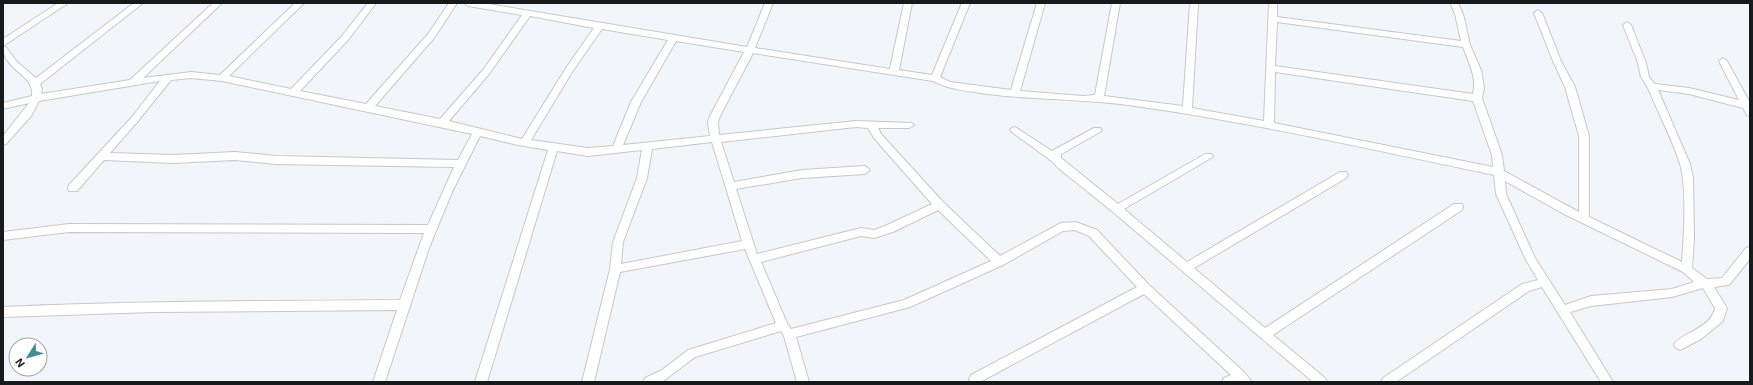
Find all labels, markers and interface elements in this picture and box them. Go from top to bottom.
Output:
north arrow [8,337,48,377]
text: N [12,356,27,370]

